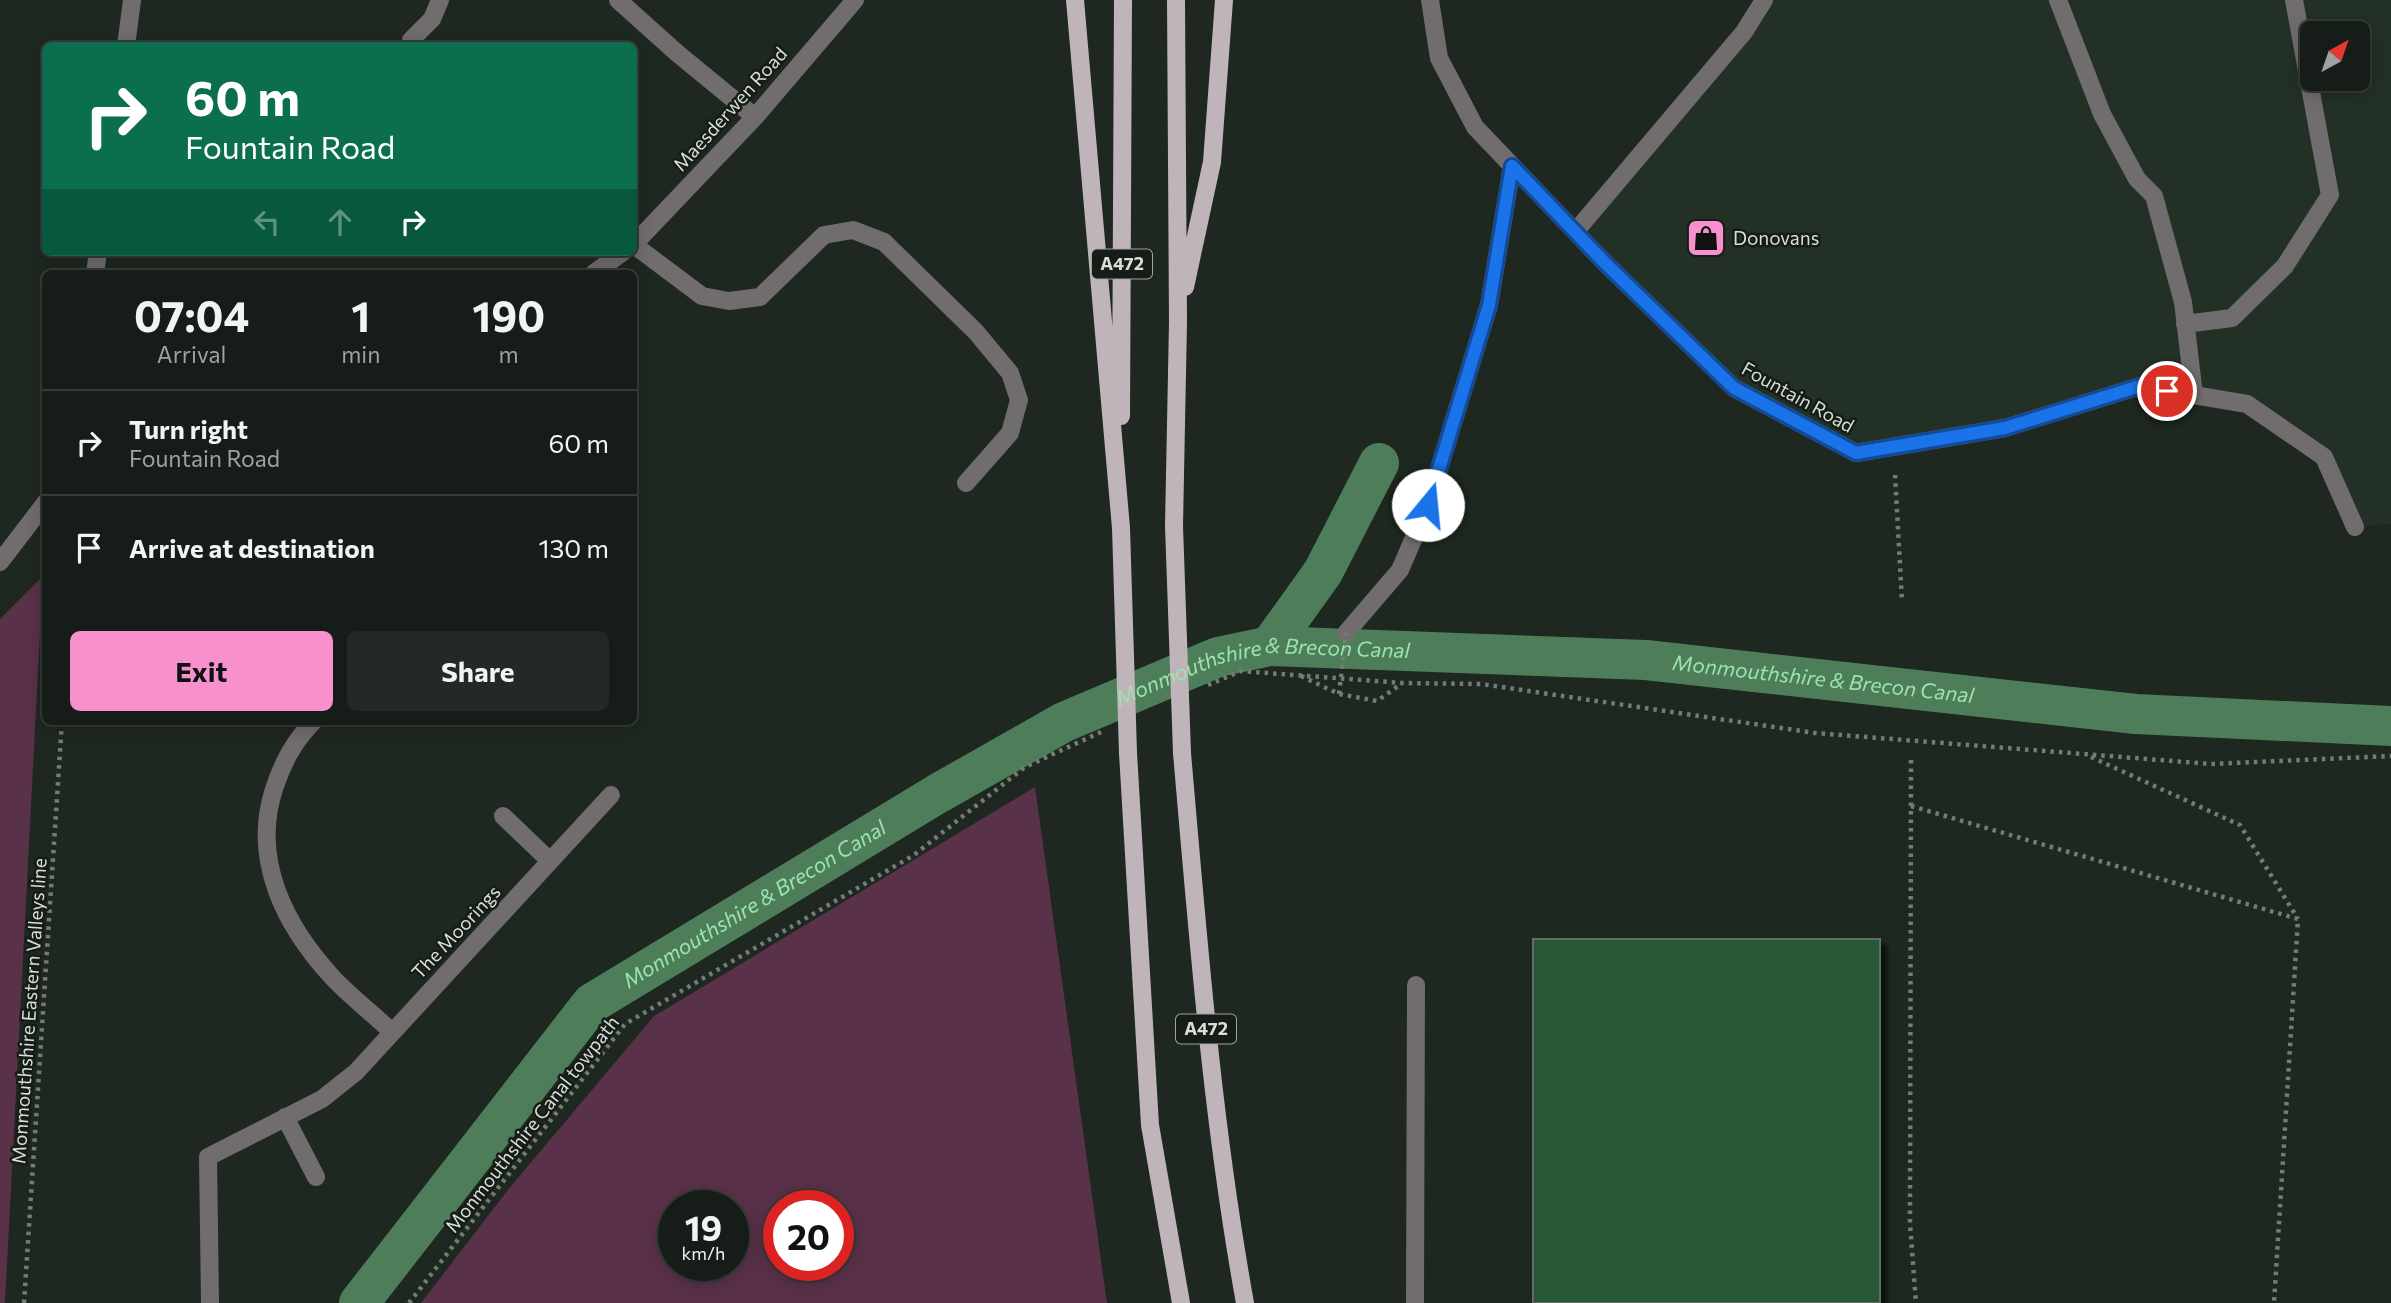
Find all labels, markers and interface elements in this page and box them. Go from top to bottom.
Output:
north arrow [2300,21,2370,91]
map controls [2300,21,2370,91]
street label: Maesderwen Road [668,42,791,175]
text: 60 m [185,66,300,126]
icon: right [70,70,161,161]
text: Fountain Road [185,126,395,166]
icon: left [248,203,286,241]
icon: ahead [321,203,359,241]
icon: right [394,203,432,241]
shop icon: Donovans [1685,217,1727,259]
place label: Donovans [1733,226,1819,249]
road number: A472 [1092,250,1152,278]
text: 07:04 [134,289,249,341]
text: 1 [351,289,370,341]
text: 190 [472,289,545,341]
text: Arrival [157,340,226,368]
text: min [341,340,380,368]
text: m [499,340,519,368]
street label: Fountain Road [1738,356,1858,437]
pin [2137,361,2197,421]
icon: arrive [2148,372,2186,410]
text: Turn right [129,413,248,444]
icon: right [70,424,108,462]
text: 60 m [549,427,609,458]
text: Fountain Road [129,444,280,472]
position arrow [1391,468,1465,542]
icon: arrive [70,529,108,567]
text: Arrive at destination [129,532,375,563]
text: 130 m [538,532,609,563]
button: Exit [70,631,333,711]
button: Share [347,631,609,711]
water label: Monmouthshire & Brecon Canal [1111,632,1411,710]
water label: Monmouthshire & Brecon Canal [1671,649,1976,707]
water label: Monmouthshire & Brecon Canal [618,814,890,992]
street label: Monmouthshire Eastern Valleys line [6,857,51,1165]
street label: The Moorings [406,880,505,983]
street label: Monmouthshire Canal towpath [440,1011,623,1237]
road number: A472 [1176,1014,1236,1044]
speed limit sign: 20 [763,1190,854,1281]
text: 19 [685,1205,722,1248]
text: km/h [682,1242,725,1264]

